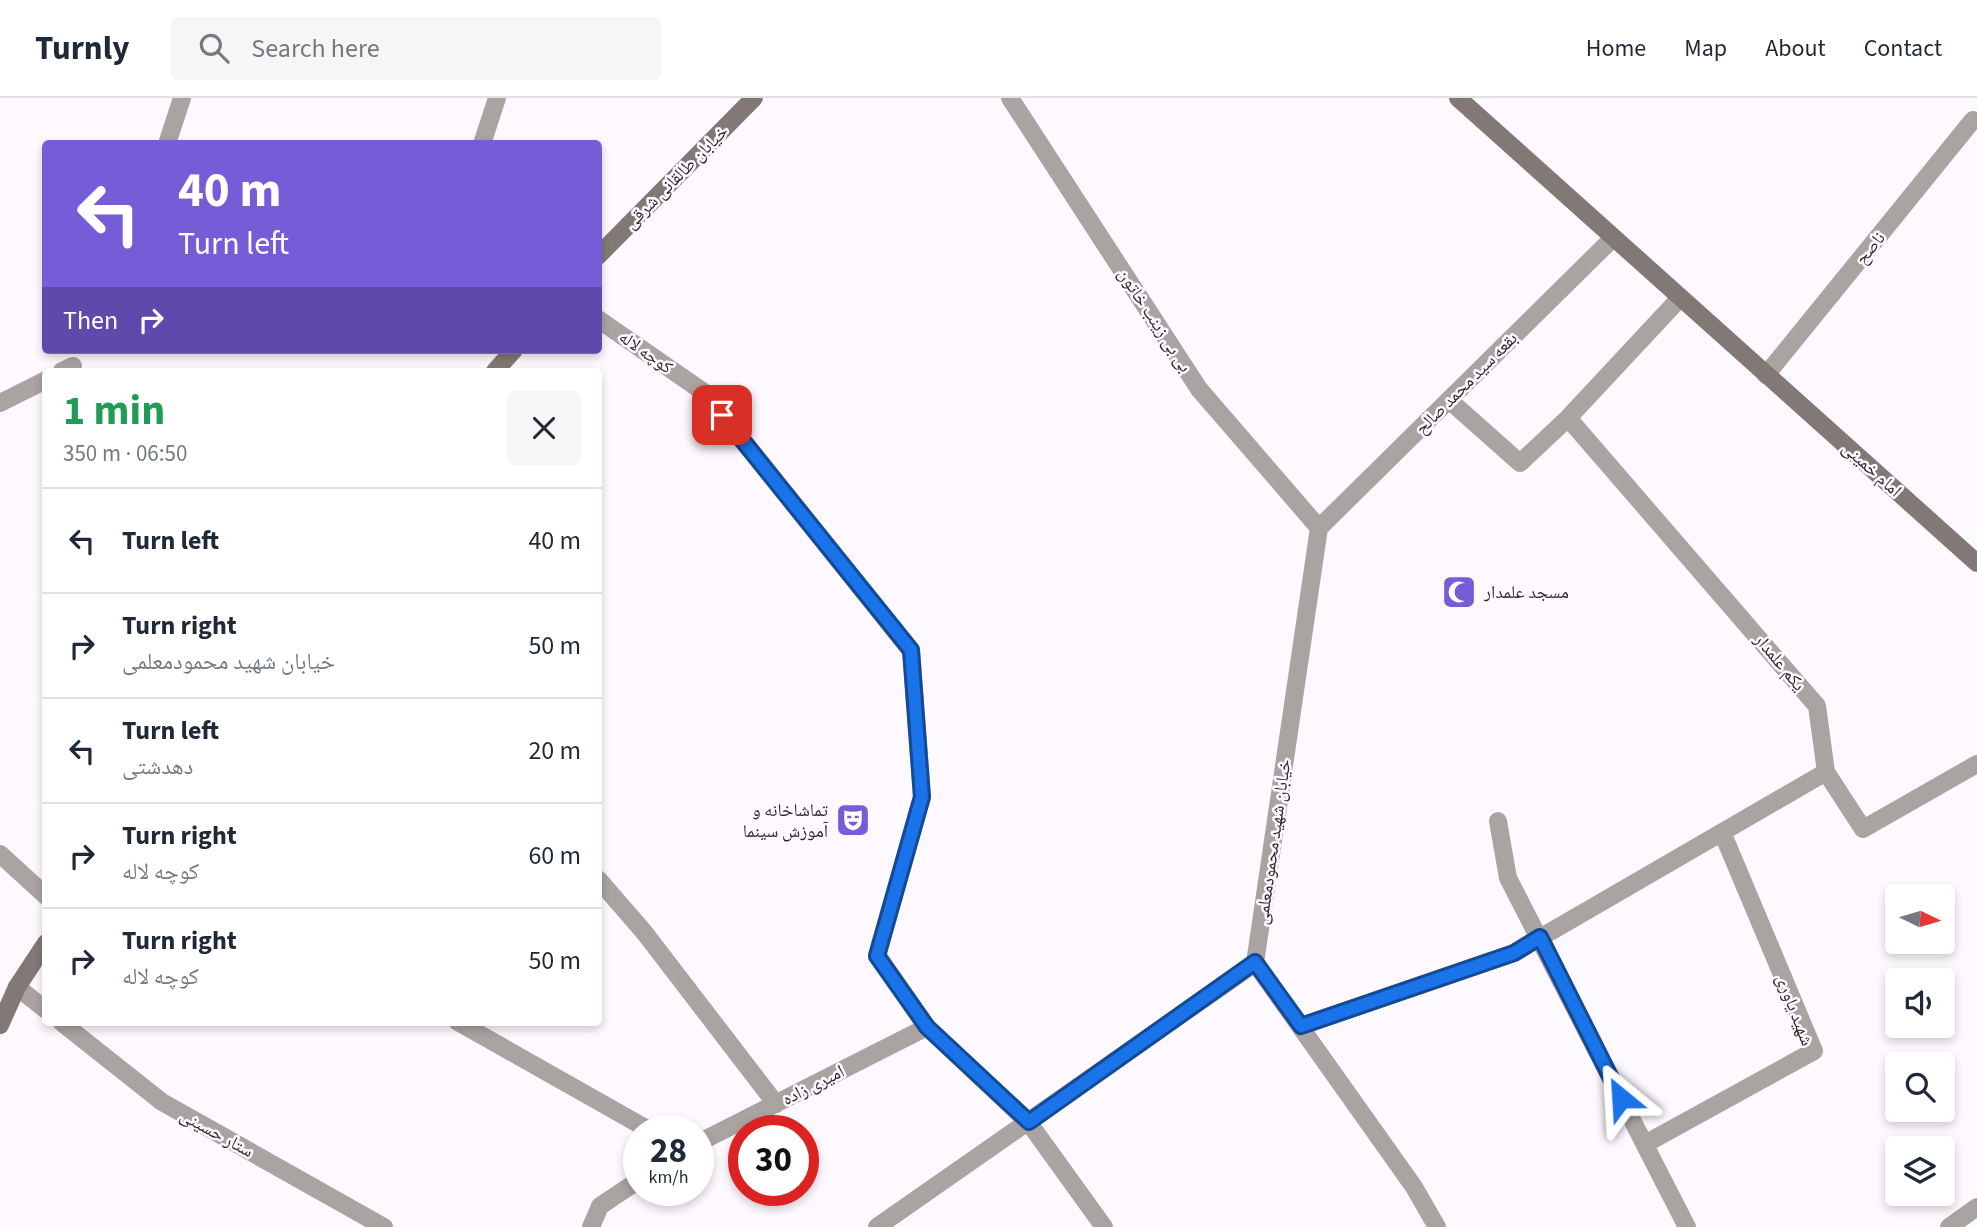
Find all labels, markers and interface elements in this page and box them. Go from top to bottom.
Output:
search box [171,17,661,80]
text: Turnly [35,25,129,72]
icon: search [195,29,233,67]
text: Search here [251,30,380,67]
text: Home [1586,31,1646,66]
text: Map [1684,31,1727,66]
text: About [1765,31,1826,66]
text: Contact [1864,31,1942,66]
street label: خیابان طالقانی شرقی [619,120,734,235]
text: 40 m [178,156,282,226]
icon: left [63,168,154,259]
text: Turn left [178,221,289,267]
street label: ناصح [1849,227,1891,270]
street label: بی بی زینب خاتون [1112,263,1198,377]
icon: right [132,301,170,339]
text: Then [63,302,118,339]
street label: کوچه لاله [614,325,678,380]
street label: بقعه سید محمد صالح [1409,326,1523,440]
text: 1 min [63,381,165,441]
pin [692,385,752,445]
button: close [507,391,581,465]
icon: arrive [703,396,741,434]
street label: امام خمینی [1836,436,1907,503]
text: 350 m · 06:50 [63,437,187,470]
icon: left [63,522,101,560]
text: Turn left [122,522,219,559]
text: 40 m [528,522,581,559]
mosque icon: مسجد علمدار [1440,573,1478,611]
place label: مسجد علمدار [1483,580,1569,605]
text: Turn right [122,607,237,644]
icon: right [63,627,101,665]
text: 50 m [528,627,581,664]
street label: یکم علمدار [1747,627,1811,696]
text: خیابان شهید محمودمعلمی [122,645,335,678]
text: Turn left [122,712,219,749]
icon: left [63,732,101,770]
text: 20 m [528,732,581,769]
text: دهدشتی [122,750,193,783]
street label: خیابان شهید محمودمعلمی [1250,758,1297,926]
place label: تماشاخانه و آموزش سینما [743,798,828,844]
theatre icon: تماشاخانه و آموزش سینما [834,801,872,839]
text: Turn right [122,817,237,854]
icon: right [63,837,101,875]
text: 60 m [528,837,581,874]
text: کوچه لاله [122,855,199,888]
north arrow [1885,884,1955,954]
map controls [1885,884,1955,1206]
text: Turn right [122,922,237,959]
icon: right [63,942,101,980]
text: 50 m [528,942,581,979]
text: کوچه لاله [122,960,199,993]
button: sound [1885,968,1955,1038]
street label: شهید یاوری [1770,971,1820,1049]
button: search [1885,1052,1955,1122]
street label: امیری زاده [778,1059,849,1112]
position arrow [1584,1061,1658,1135]
street label: ستار حسینی [175,1103,258,1164]
speed limit sign: 30 [728,1115,819,1206]
text: 28 [650,1126,687,1176]
button: layers [1885,1136,1955,1206]
text: km/h [649,1165,688,1190]

